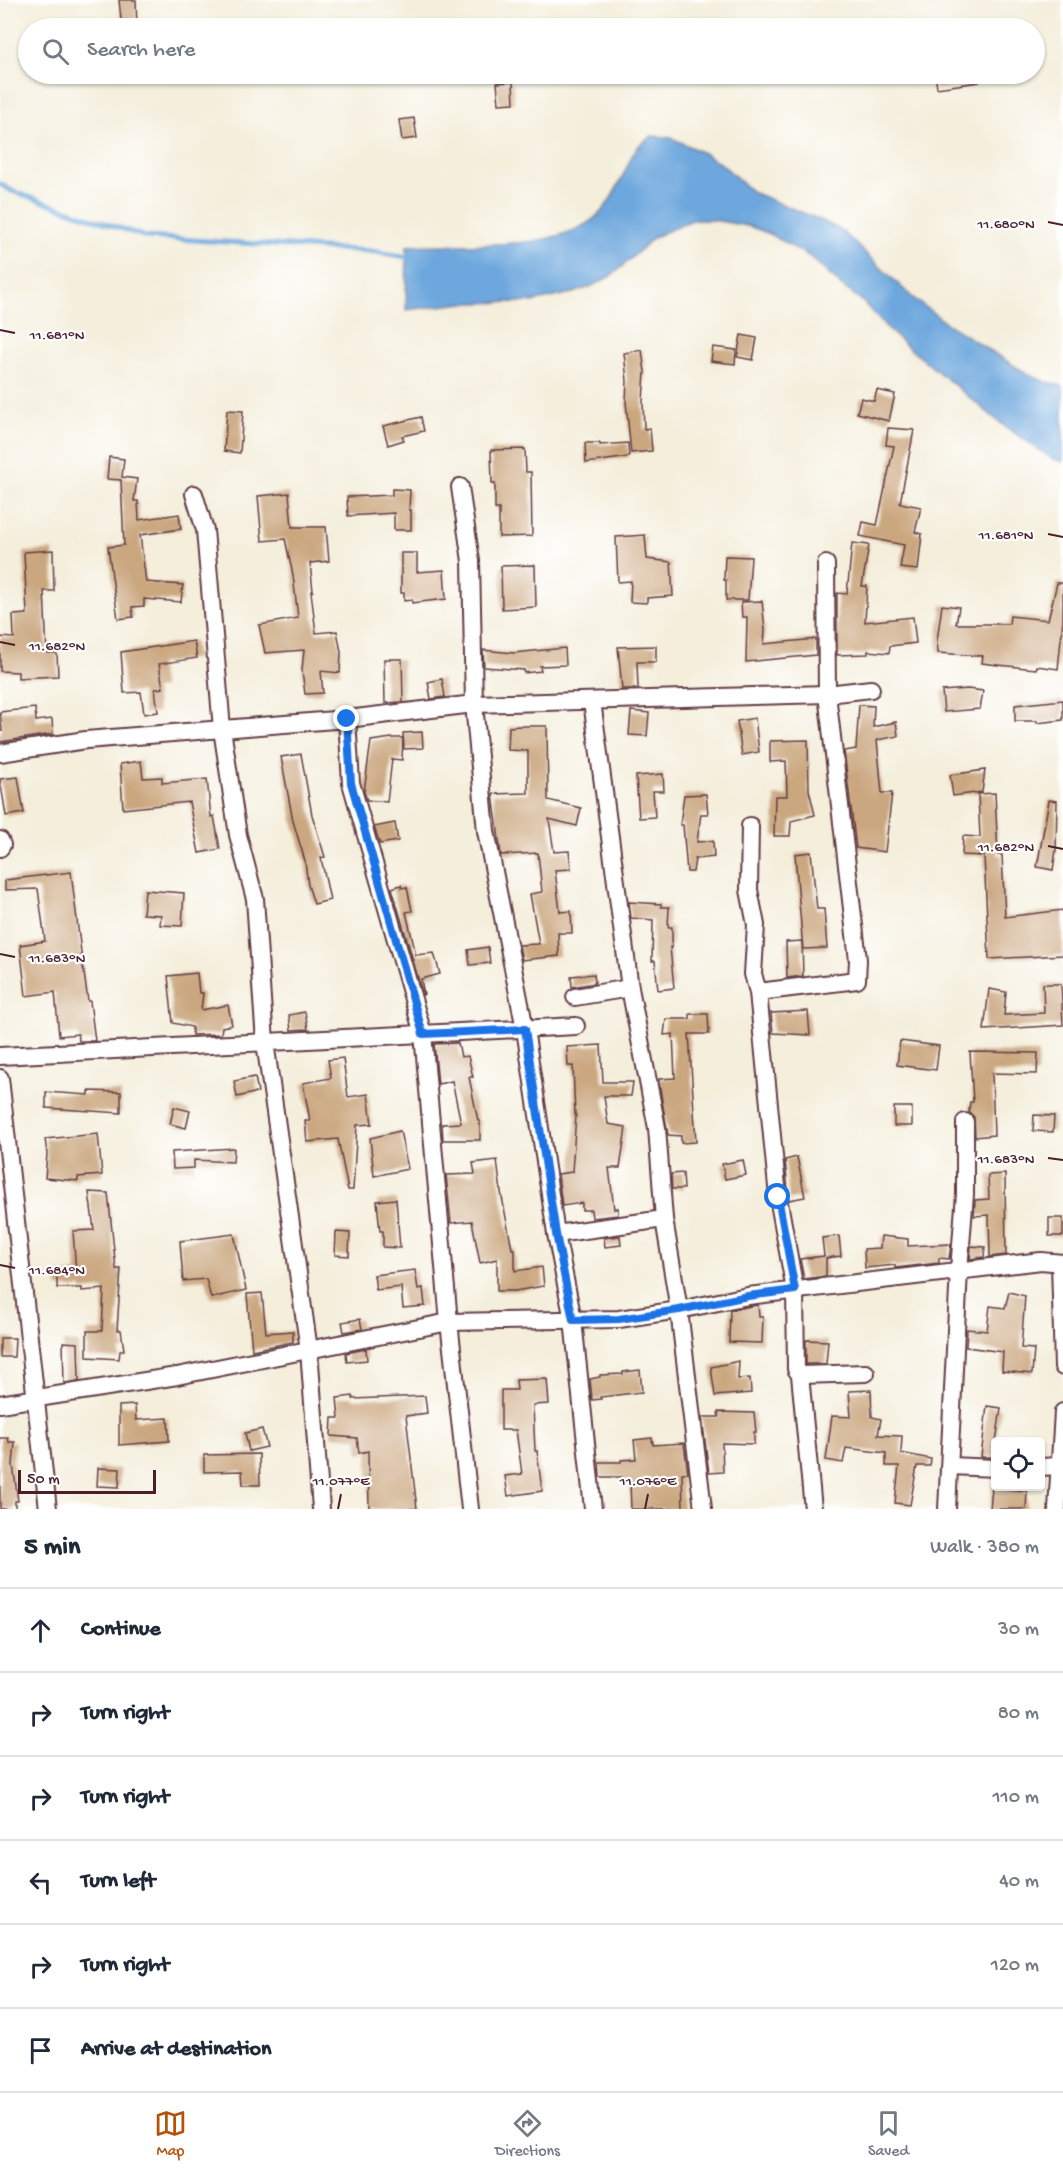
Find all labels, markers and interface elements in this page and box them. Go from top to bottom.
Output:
search box [18,18,1045,84]
icon: search [39,35,72,68]
text: Search here [87,38,195,64]
text: 11.680°N [976,216,1035,234]
text: 11.681°N [28,327,85,345]
text: 11.681°N [977,527,1034,545]
text: 11.682°N [28,638,85,656]
route end [333,705,359,731]
text: 11.682°N [977,839,1034,857]
text: 11.683°N [28,950,86,968]
text: 11.683°N [977,1151,1035,1169]
route start [764,1183,790,1209]
text: 11.684°N [28,1262,85,1280]
map controls [991,1437,1045,1491]
button: locate [991,1437,1045,1491]
scale bar [18,1467,156,1494]
text: 50 m [27,1471,60,1490]
text: 11.077°E [311,1473,370,1491]
text: 11.076°E [619,1473,677,1491]
text: 5 min [24,1533,80,1564]
text: Walk · 380 m [930,1537,1039,1560]
icon: ahead [24,1614,57,1647]
text: Continue [81,1617,161,1643]
text: 30 m [998,1619,1039,1642]
icon: right [24,1698,57,1731]
text: Turn right [81,1701,169,1727]
text: 80 m [998,1703,1039,1726]
icon: right [24,1782,57,1815]
text: Turn right [81,1785,169,1811]
text: 110 m [993,1787,1039,1810]
icon: left [24,1866,57,1899]
text: Turn left [81,1869,155,1895]
text: 40 m [999,1871,1039,1894]
icon: right [24,1950,57,1983]
text: Turn right [81,1953,169,1979]
text: 120 m [991,1955,1039,1978]
icon: arrive [24,2034,57,2067]
text: Arrive at destination [81,2037,271,2063]
tab: Map [154,2107,187,2162]
tab: Directions [495,2107,560,2162]
tab: Saved [868,2107,909,2162]

